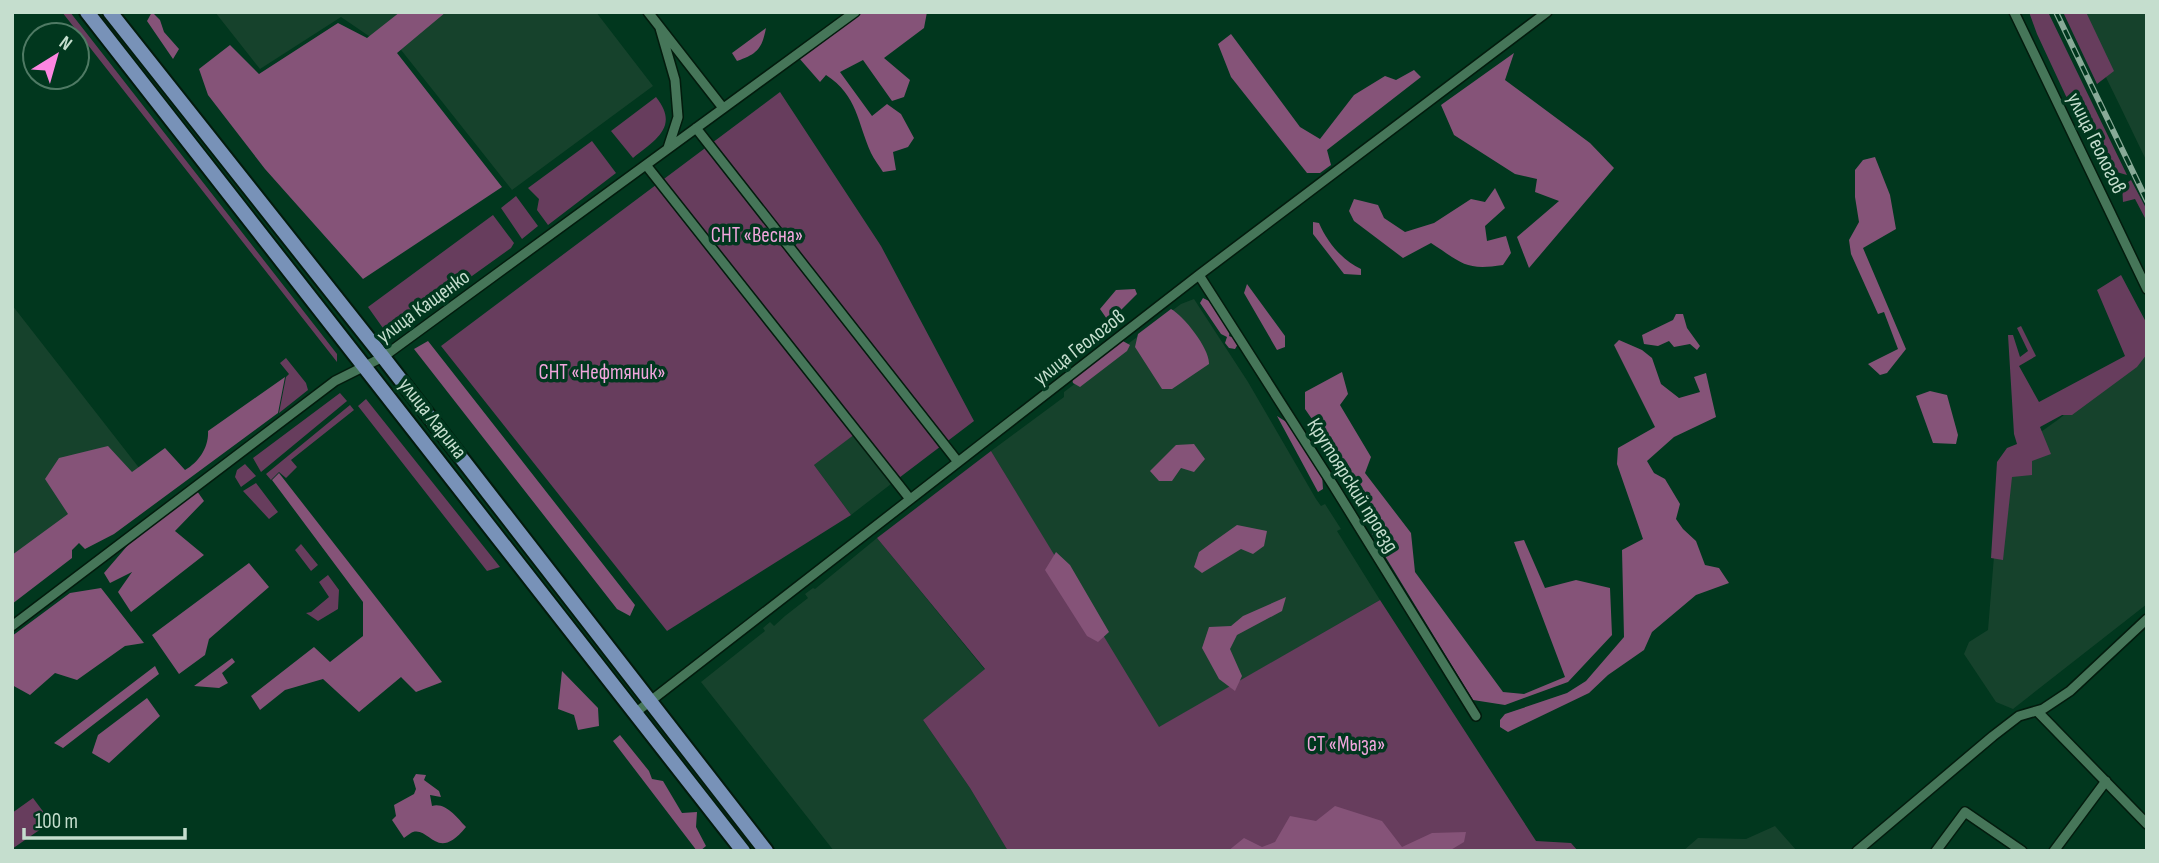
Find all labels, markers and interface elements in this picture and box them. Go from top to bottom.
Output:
north arrow [21,21,91,91]
text: N [54,31,76,56]
street label: улица Геологов [2061,89,2132,198]
park label: СНТ «Весна» [711,223,803,248]
street label: улица Кащенко [372,264,475,349]
street label: улица Геологов [1029,304,1130,391]
park label: СНТ «Нефтяник» [538,360,666,385]
street label: улица Ларина [393,373,472,464]
street label: Крутоярский проезд [1301,414,1404,557]
park label: СТ «Мыза» [1307,732,1385,757]
scale bar [24,796,186,840]
text: 100 m [35,809,78,834]

